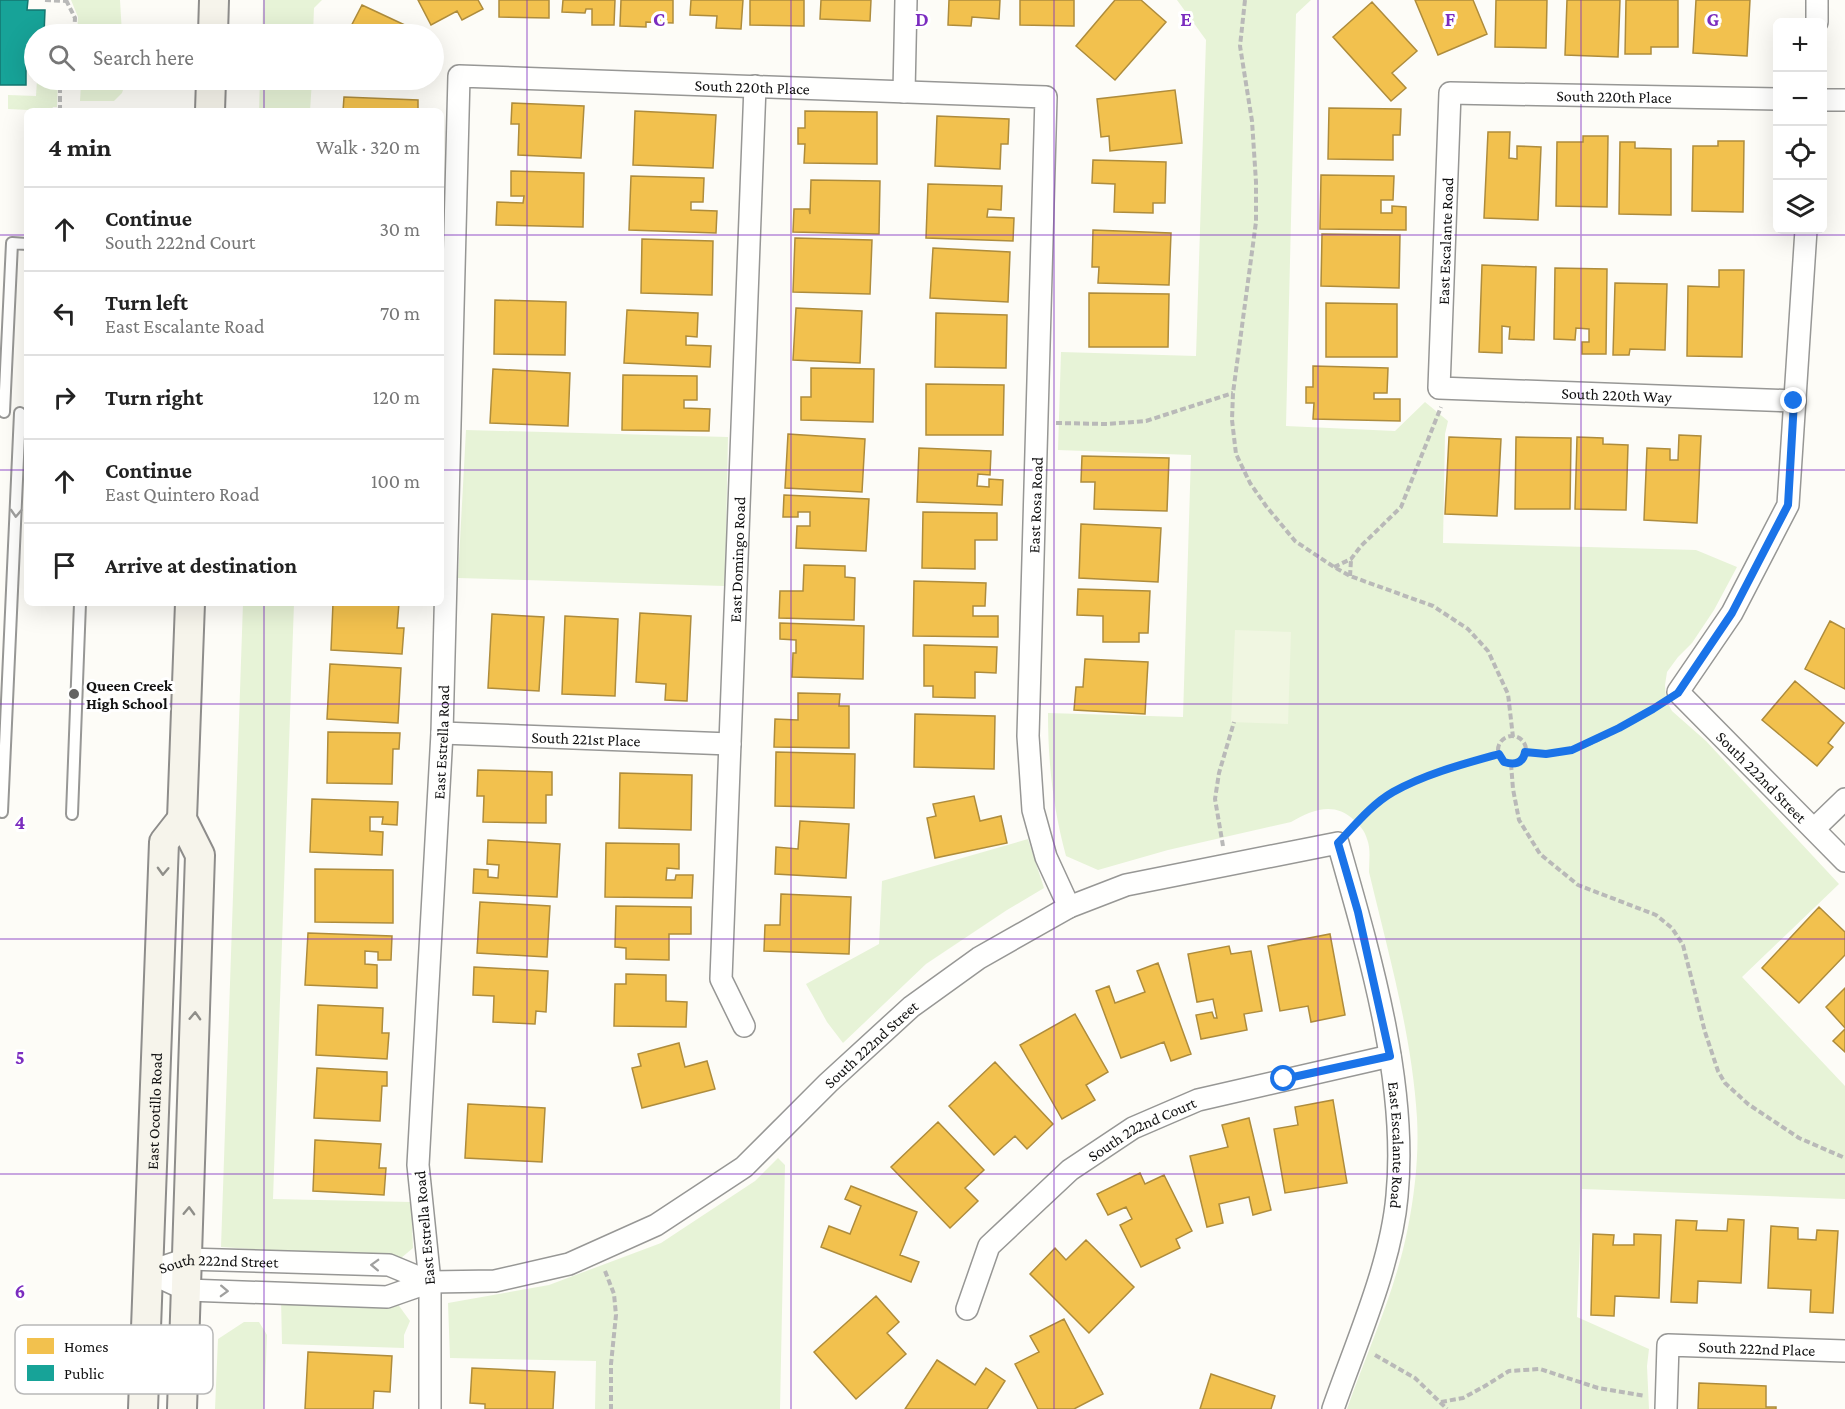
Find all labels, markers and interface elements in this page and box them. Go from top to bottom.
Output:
text: C [653,8,665,30]
text: D [915,8,929,30]
text: E [1180,8,1192,30]
text: F [1445,8,1456,30]
text: G [1707,8,1720,30]
map controls [1773,18,1827,234]
button: + [1773,18,1827,72]
search box [24,24,444,90]
icon: search [45,41,78,74]
text: Search here [93,45,194,70]
button: − [1773,72,1827,126]
street label: South 220th Place [694,76,810,98]
street label: South 220th Place [1556,87,1672,106]
button: locate [1773,126,1827,180]
text: 4 min [48,133,112,162]
text: Walk · 320 m [316,136,420,158]
street label: East Escalante Road [1435,176,1456,305]
button: layers [1773,180,1827,234]
text: Continue [105,206,192,231]
icon: ahead [48,213,81,246]
text: 30 m [379,218,420,240]
text: South 222nd Court [105,231,255,253]
text: Turn left [105,290,188,315]
icon: left [48,297,81,330]
text: 70 m [380,302,420,324]
text: East Escalante Road [105,315,264,337]
icon: right [48,381,81,414]
street label: South 220th Way [1561,384,1673,407]
text: Turn right [105,385,203,410]
text: 120 m [373,386,420,408]
route end [1780,387,1806,413]
street label: East Rosa Road [1025,456,1046,553]
text: Continue [105,458,192,483]
icon: ahead [48,465,81,498]
text: 100 m [371,470,420,492]
text: East Quintero Road [105,483,260,505]
street label: East Domingo Road [727,496,748,623]
one-way arrow [9,509,22,518]
icon: arrive [48,549,81,582]
text: Arrive at destination [105,553,297,578]
place label: Queen Creek High School [86,677,173,712]
street label: East Estrella Road [430,684,452,800]
marker: Queen Creek High School [67,687,81,701]
street label: South 221st Place [531,728,641,750]
street label: South 222nd Street [1713,728,1810,827]
text: 4 [15,811,26,833]
one-way arrow [157,867,170,876]
street label: South 222nd Street [821,997,922,1091]
one-way arrow [188,1011,201,1020]
text: 5 [15,1046,25,1068]
street label: East Ocotillo Road [144,1052,165,1170]
route start [1270,1065,1296,1091]
street label: East Escalante Road [1385,1080,1407,1210]
street label: South 222nd Court [1085,1094,1199,1165]
street label: East Estrella Road [411,1170,438,1286]
one-way arrow [183,1206,195,1215]
street label: South 222nd Street [156,1251,279,1277]
one-way arrow [371,1259,380,1271]
text: 6 [15,1280,25,1302]
one-way arrow [219,1285,228,1298]
legend [15,1325,213,1394]
text: Homes [64,1338,109,1355]
street label: South 222nd Place [1698,1338,1816,1359]
text: Public [64,1365,104,1382]

